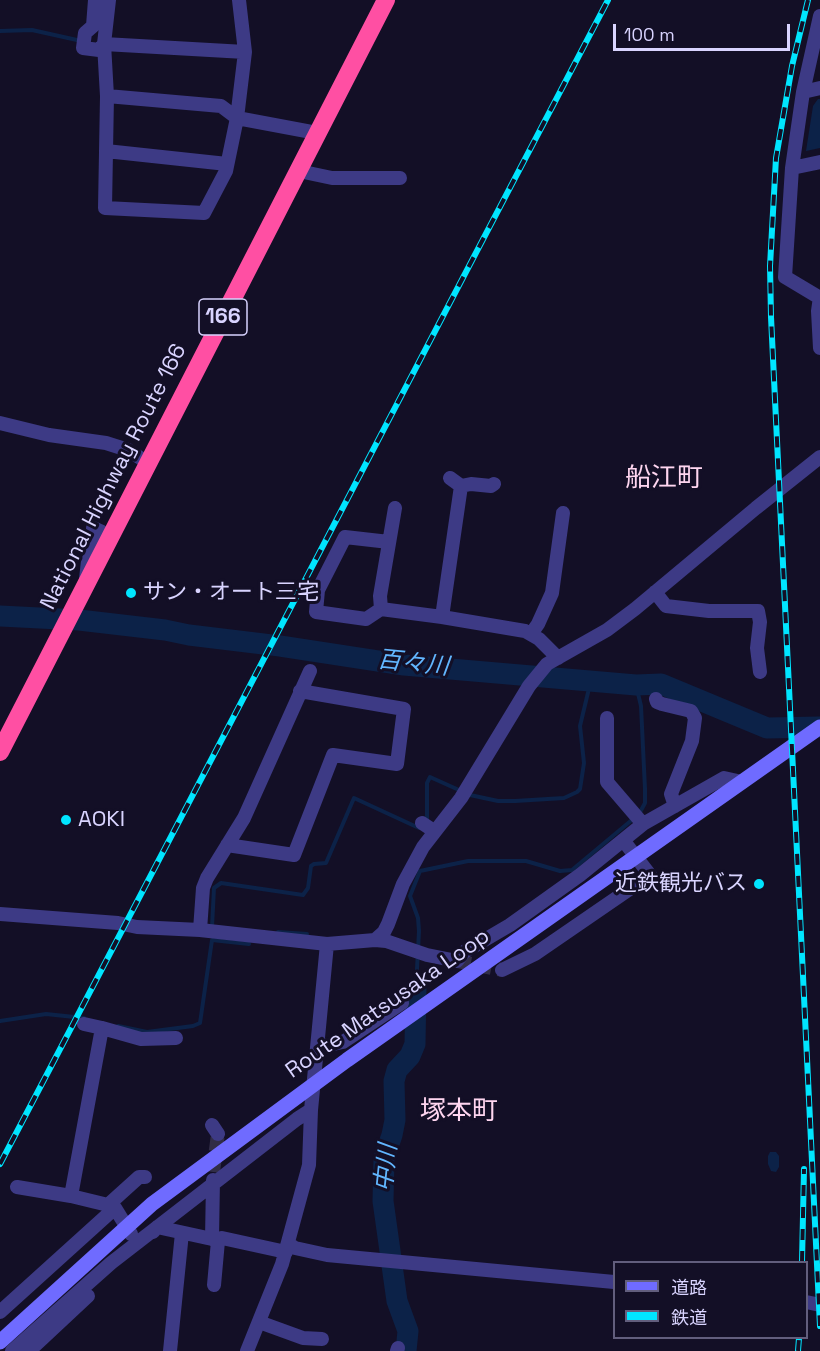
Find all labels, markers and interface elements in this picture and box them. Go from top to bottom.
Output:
scale bar [616,12,793,50]
text: 100 m [624,23,675,46]
road number: 166 [199,299,247,335]
street label: National Highway Route 166 [35,340,193,614]
district label: 船江町 [625,463,703,495]
place label: サン・オート三宅 [143,580,319,606]
marker: サン・オート三宅 [124,586,138,600]
water label: 百々川 [376,646,450,682]
place label: AOKI [78,807,125,833]
marker: AOKI [59,813,73,827]
place label: 近鉄観光バス [615,871,747,897]
marker: 近鉄観光バス [752,877,766,891]
street label: Route Matsusaka Loop [281,924,495,1084]
district label: 塚本町 [420,1096,498,1128]
water label: 中川 [370,1143,404,1193]
legend [613,1261,808,1339]
text: 道路 [671,1276,707,1299]
text: 鉄道 [671,1306,707,1329]

